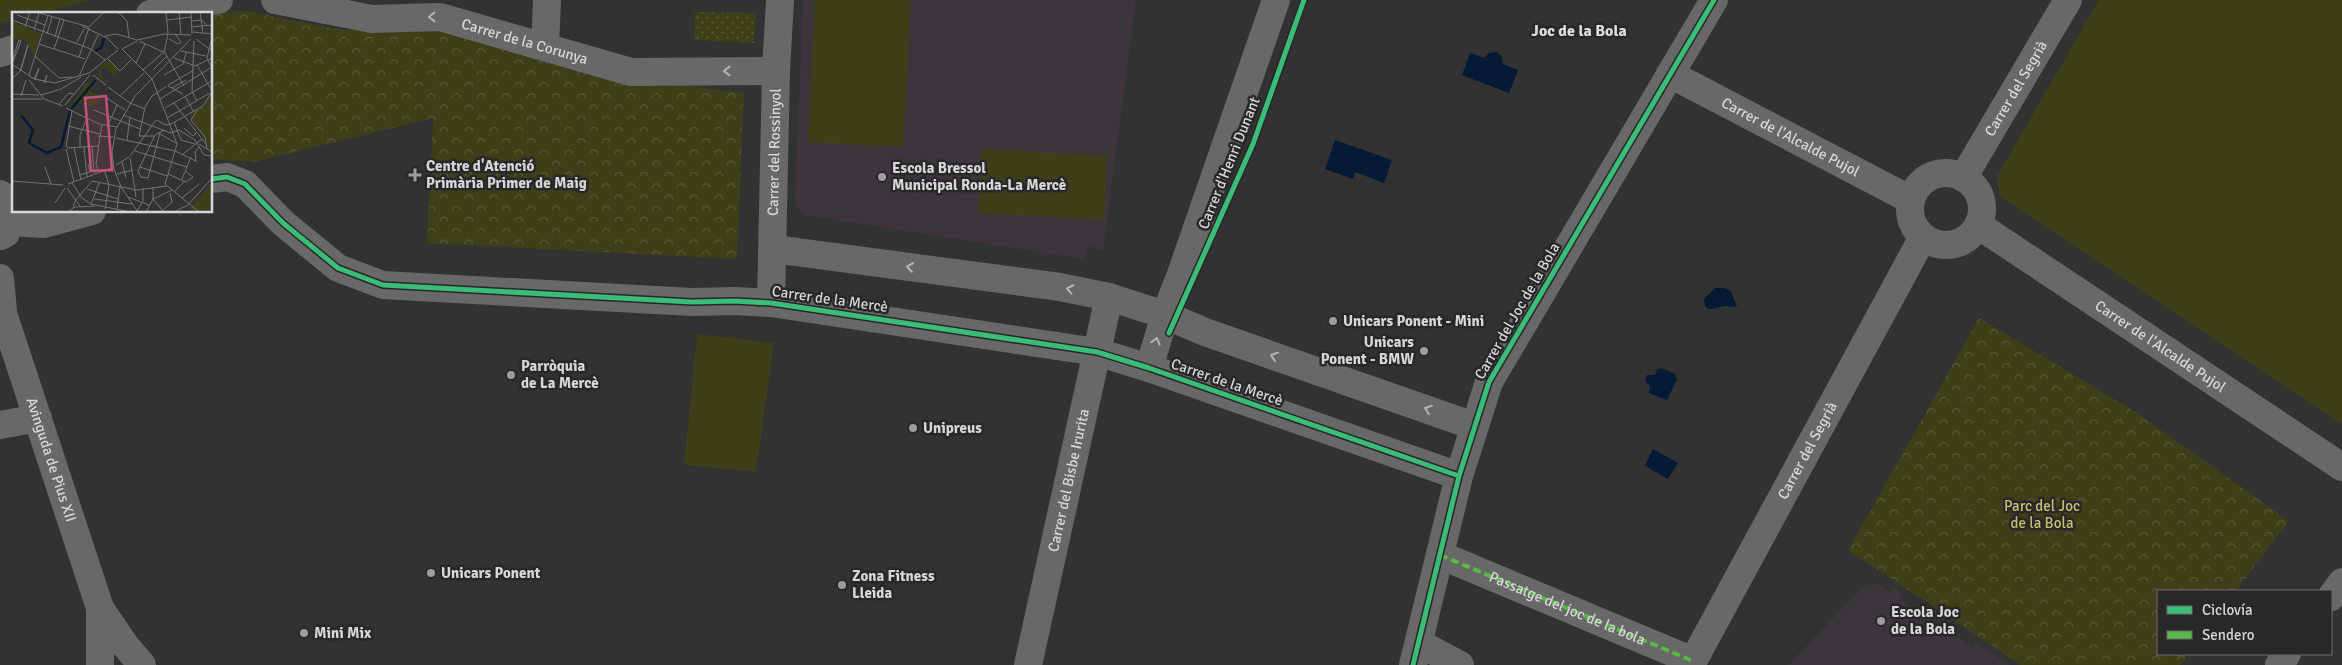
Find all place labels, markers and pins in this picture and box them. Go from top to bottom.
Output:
place label: Centre d'Atenció Primària Primer de Maig [426,157,587,192]
place label: Escola Bressol Municipal Ronda-La Mercè [892,159,1066,194]
marker: Centre d'Atenció Primària Primer de Maig [408,168,422,182]
marker: Escola Bressol Municipal Ronda-La Mercè [876,171,888,183]
place label: Unicars Ponent - Mini [1343,312,1484,330]
marker: Unicars Ponent - Mini [1327,315,1339,327]
place label: Unicars Ponent - BMW [1321,333,1414,368]
marker: Unicars Ponent - BMW [1418,345,1430,357]
place label: Parròquia de La Mercè [521,357,599,392]
marker: Parròquia de La Mercè [505,369,517,381]
place label: Unipreus [923,419,982,437]
marker: Unipreus [907,422,919,434]
place label: Unicars Ponent [441,564,541,582]
marker: Unicars Ponent [425,567,437,579]
place label: Zona Fitness Lleida [852,567,935,602]
marker: Zona Fitness Lleida [836,579,848,591]
place label: Escola Joc de la Bola [1891,603,1959,638]
marker: Escola Joc de la Bola [1875,615,1887,627]
place label: Mini Mix [314,624,372,642]
marker: Mini Mix [298,627,310,639]

